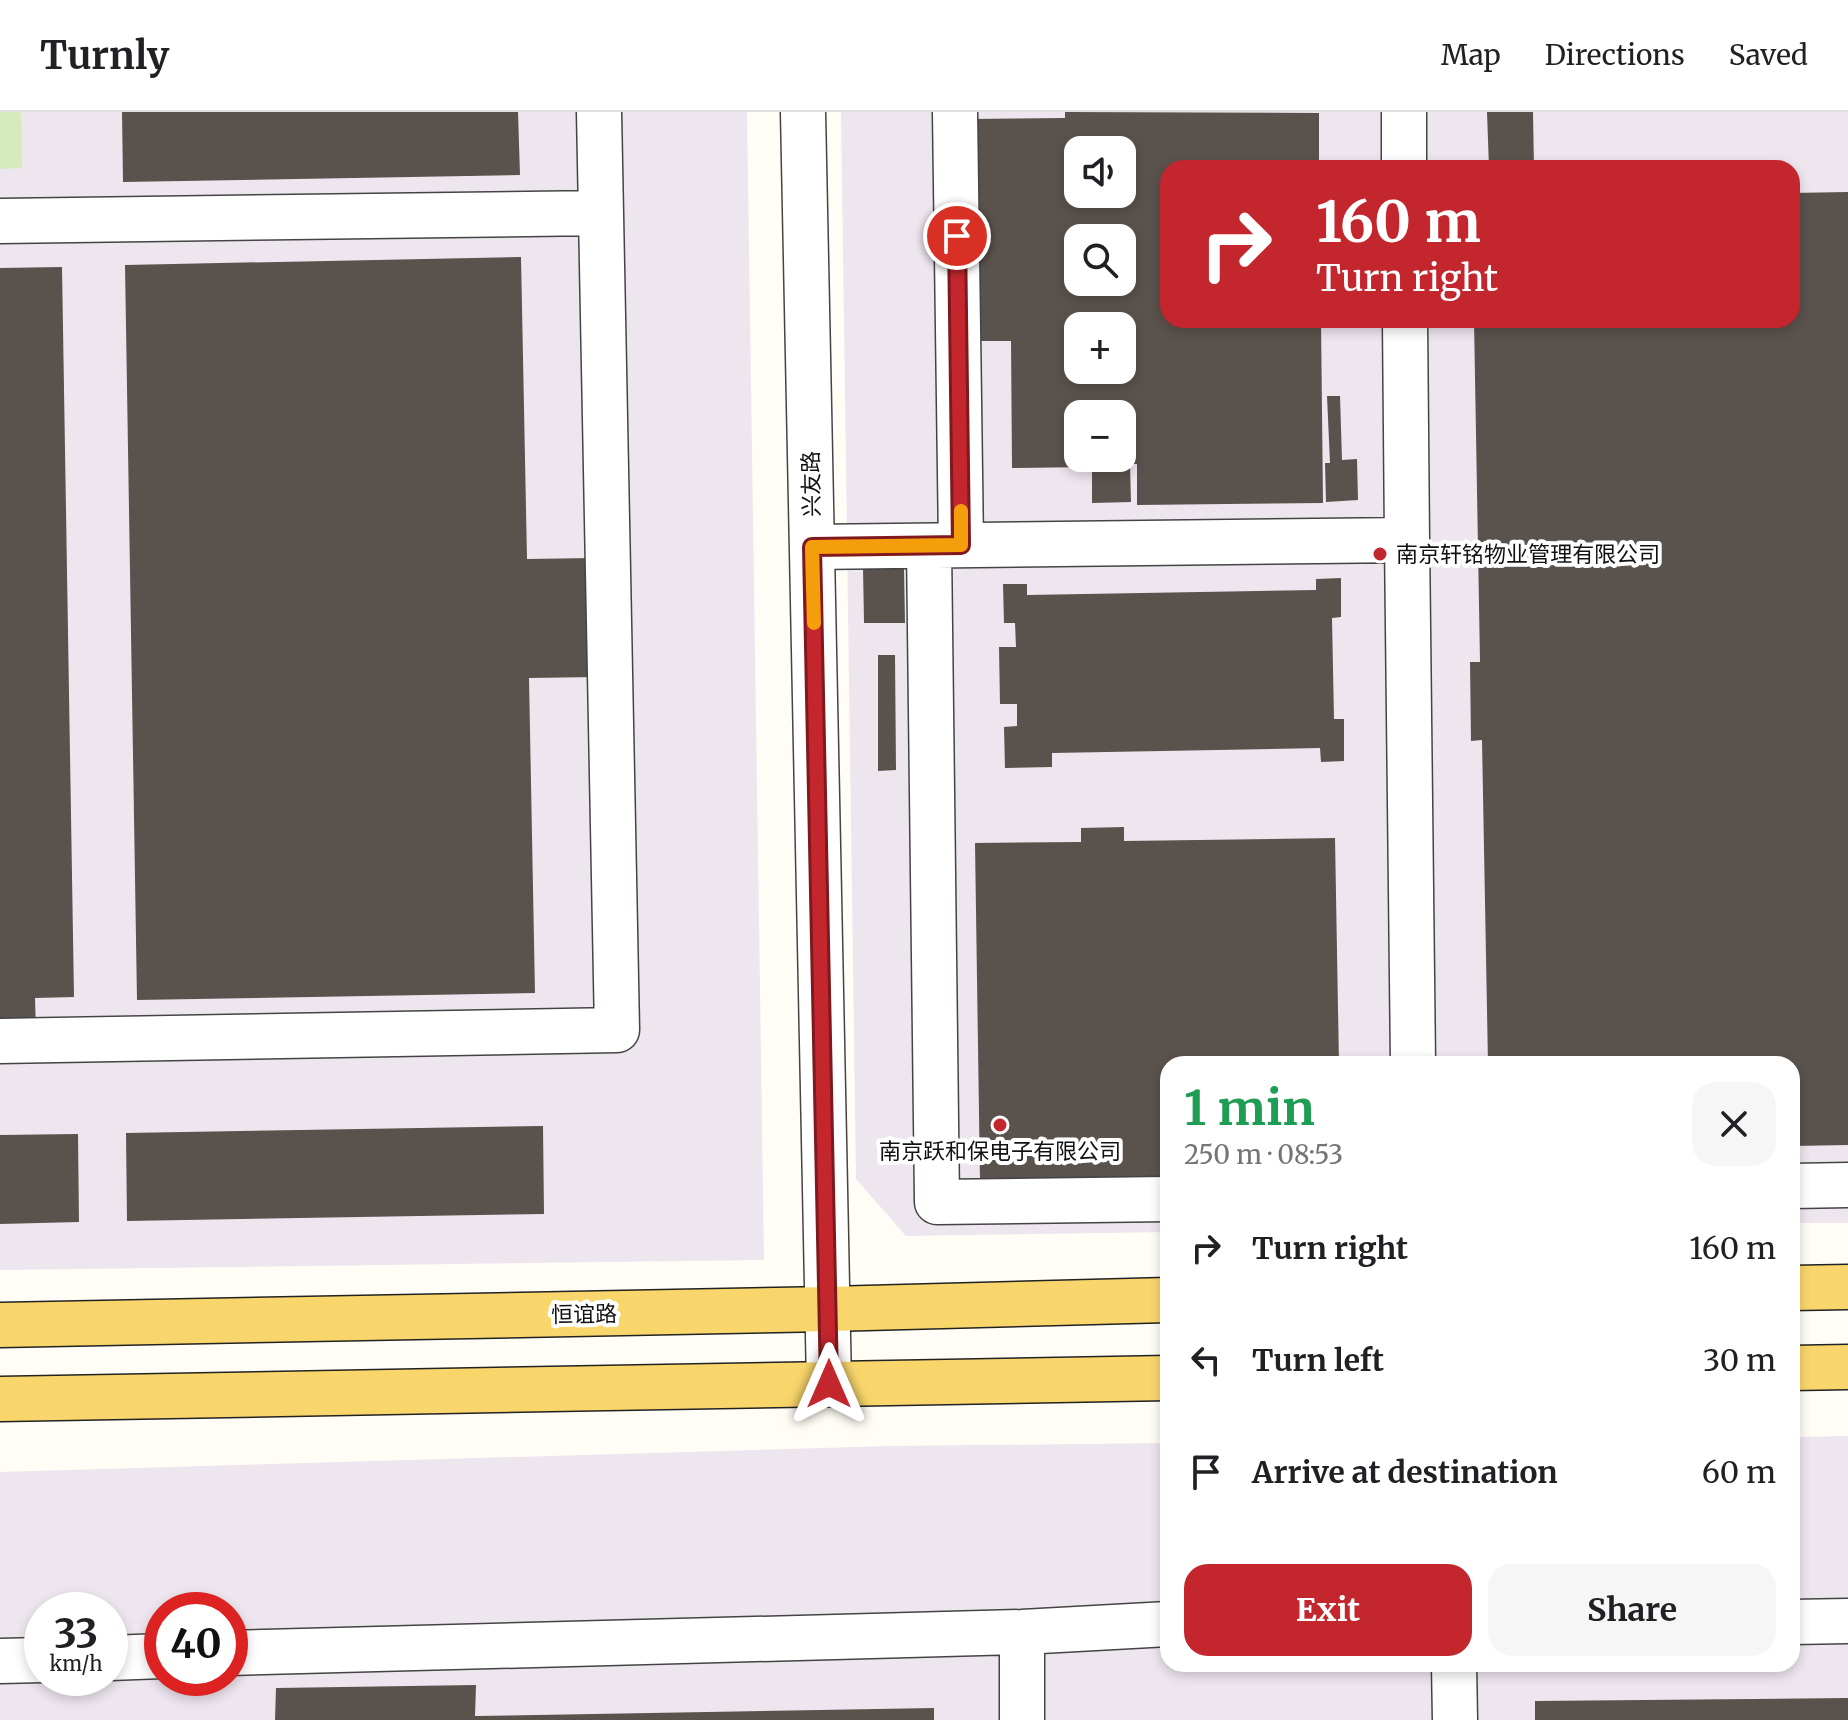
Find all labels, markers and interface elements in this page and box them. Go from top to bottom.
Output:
text: Turnly [40,32,169,79]
text: Map [1441,37,1501,73]
text: Directions [1545,37,1685,73]
text: Saved [1729,37,1808,73]
map controls [1064,136,1136,472]
button: sound [1064,136,1136,208]
text: 160 m [1316,187,1481,257]
icon: right [1184,192,1288,296]
pin [923,202,991,270]
icon: arrive [935,214,979,258]
button: search [1064,224,1136,296]
text: Turn right [1316,256,1498,301]
button: + [1064,312,1136,384]
button: − [1064,400,1136,472]
street label: 兴友路 [796,451,826,517]
place label: 南京轩铭物业管理有限公司 [1396,540,1660,568]
marker: 南京轩铭物业管理有限公司 [1371,545,1389,563]
text: 1 min [1184,1078,1315,1138]
button: close [1692,1082,1776,1166]
marker: 南京跃和保电子有限公司 [991,1116,1009,1134]
place label: 南京跃和保电子有限公司 [879,1137,1121,1165]
text: 250 m · 08:53 [1184,1138,1343,1171]
icon: right [1184,1226,1228,1270]
text: Turn right [1252,1229,1408,1267]
text: 160 m [1689,1229,1776,1267]
street label: 恒谊路 [551,1299,617,1329]
icon: left [1184,1338,1228,1382]
text: Turn left [1252,1341,1384,1379]
text: 30 m [1703,1341,1776,1379]
position arrow [787,1342,871,1426]
icon: arrive [1184,1450,1228,1494]
text: Arrive at destination [1252,1453,1558,1491]
text: 60 m [1702,1453,1776,1491]
button: Exit [1184,1564,1472,1656]
button: Share [1488,1564,1776,1656]
speed limit sign: 40 [144,1592,248,1696]
text: 33 [54,1609,98,1659]
text: km/h [50,1651,102,1676]

